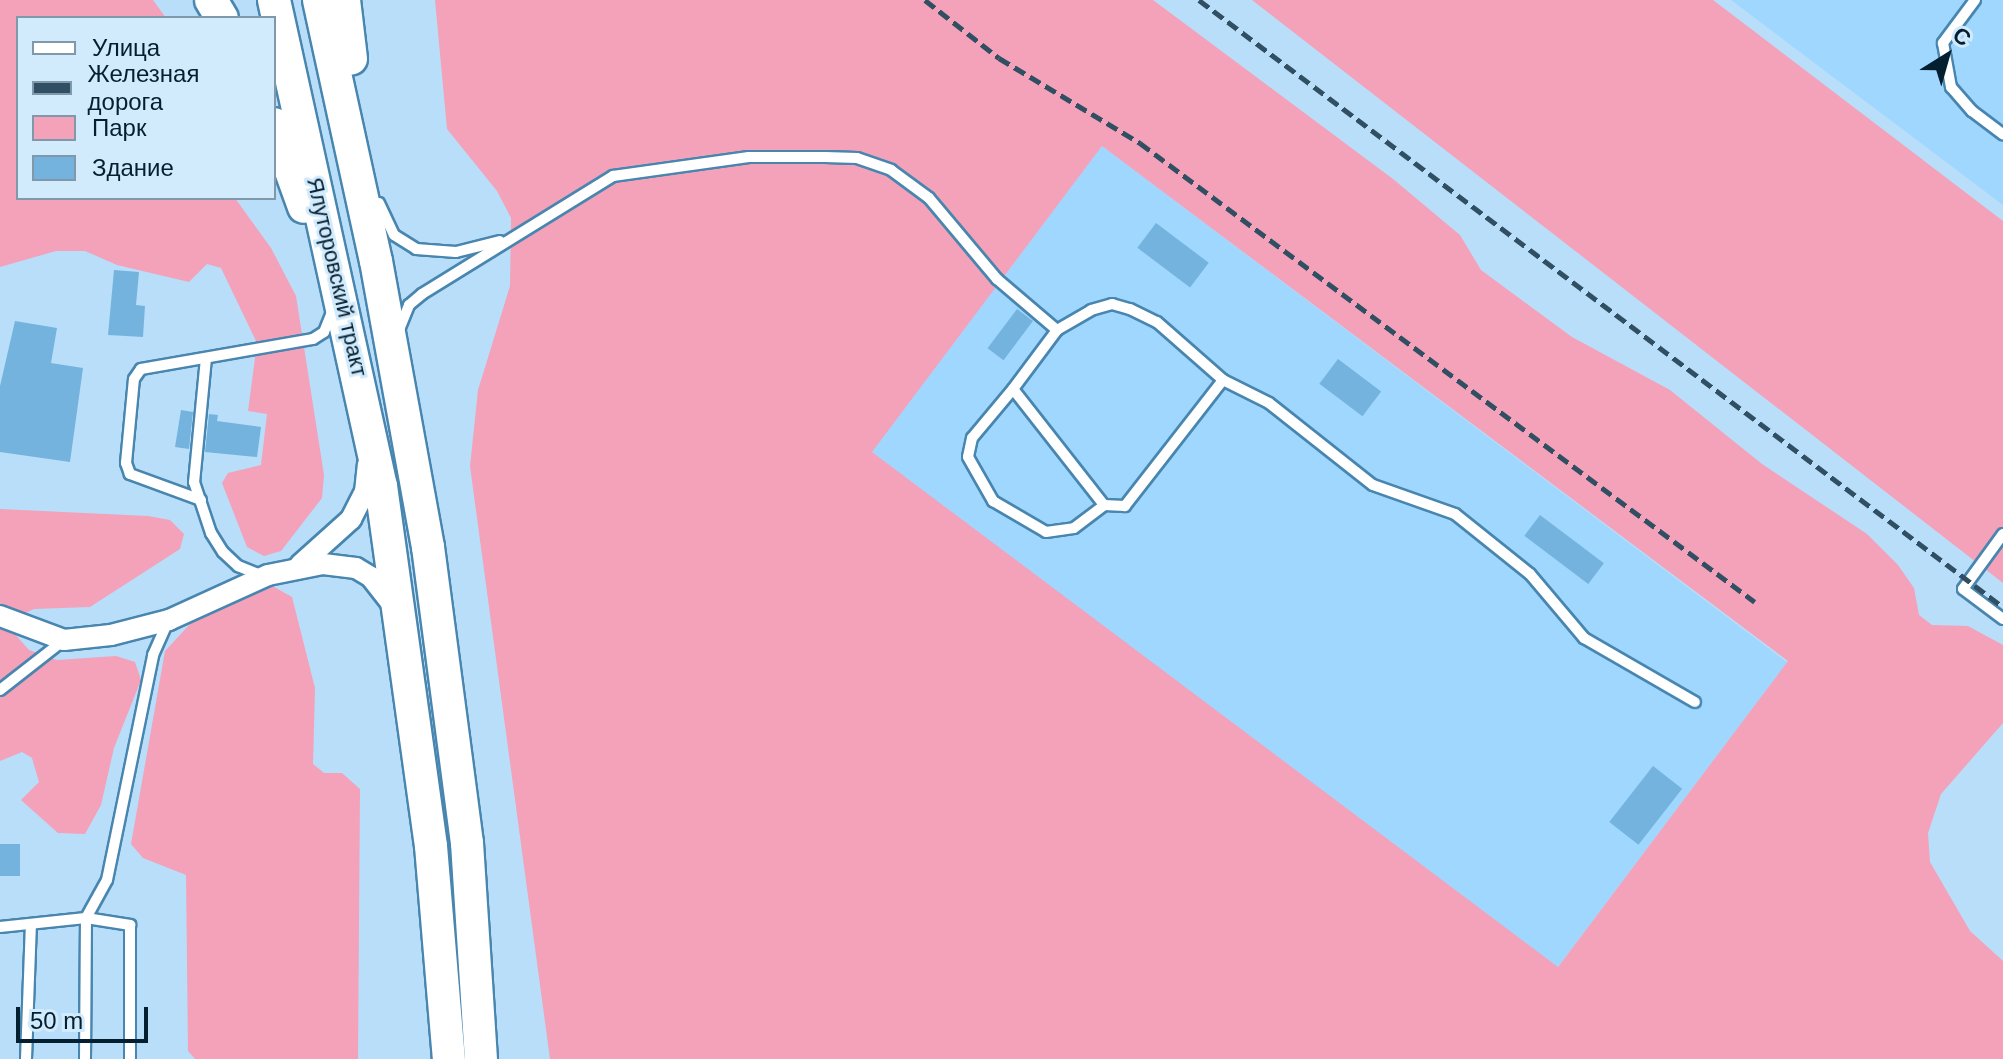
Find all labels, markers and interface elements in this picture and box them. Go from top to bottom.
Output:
legend [16,16,276,200]
north arrow [1907,16,1987,96]
text: С [1948,22,1976,51]
text: Улица [92,34,160,61]
text: Железная дорога [88,60,199,115]
text: Парк [92,114,146,141]
text: Здание [92,154,174,181]
street label: Ялуторовский тракт [301,175,373,379]
scale bar [20,991,152,1041]
text: 50 m [30,1007,83,1034]

